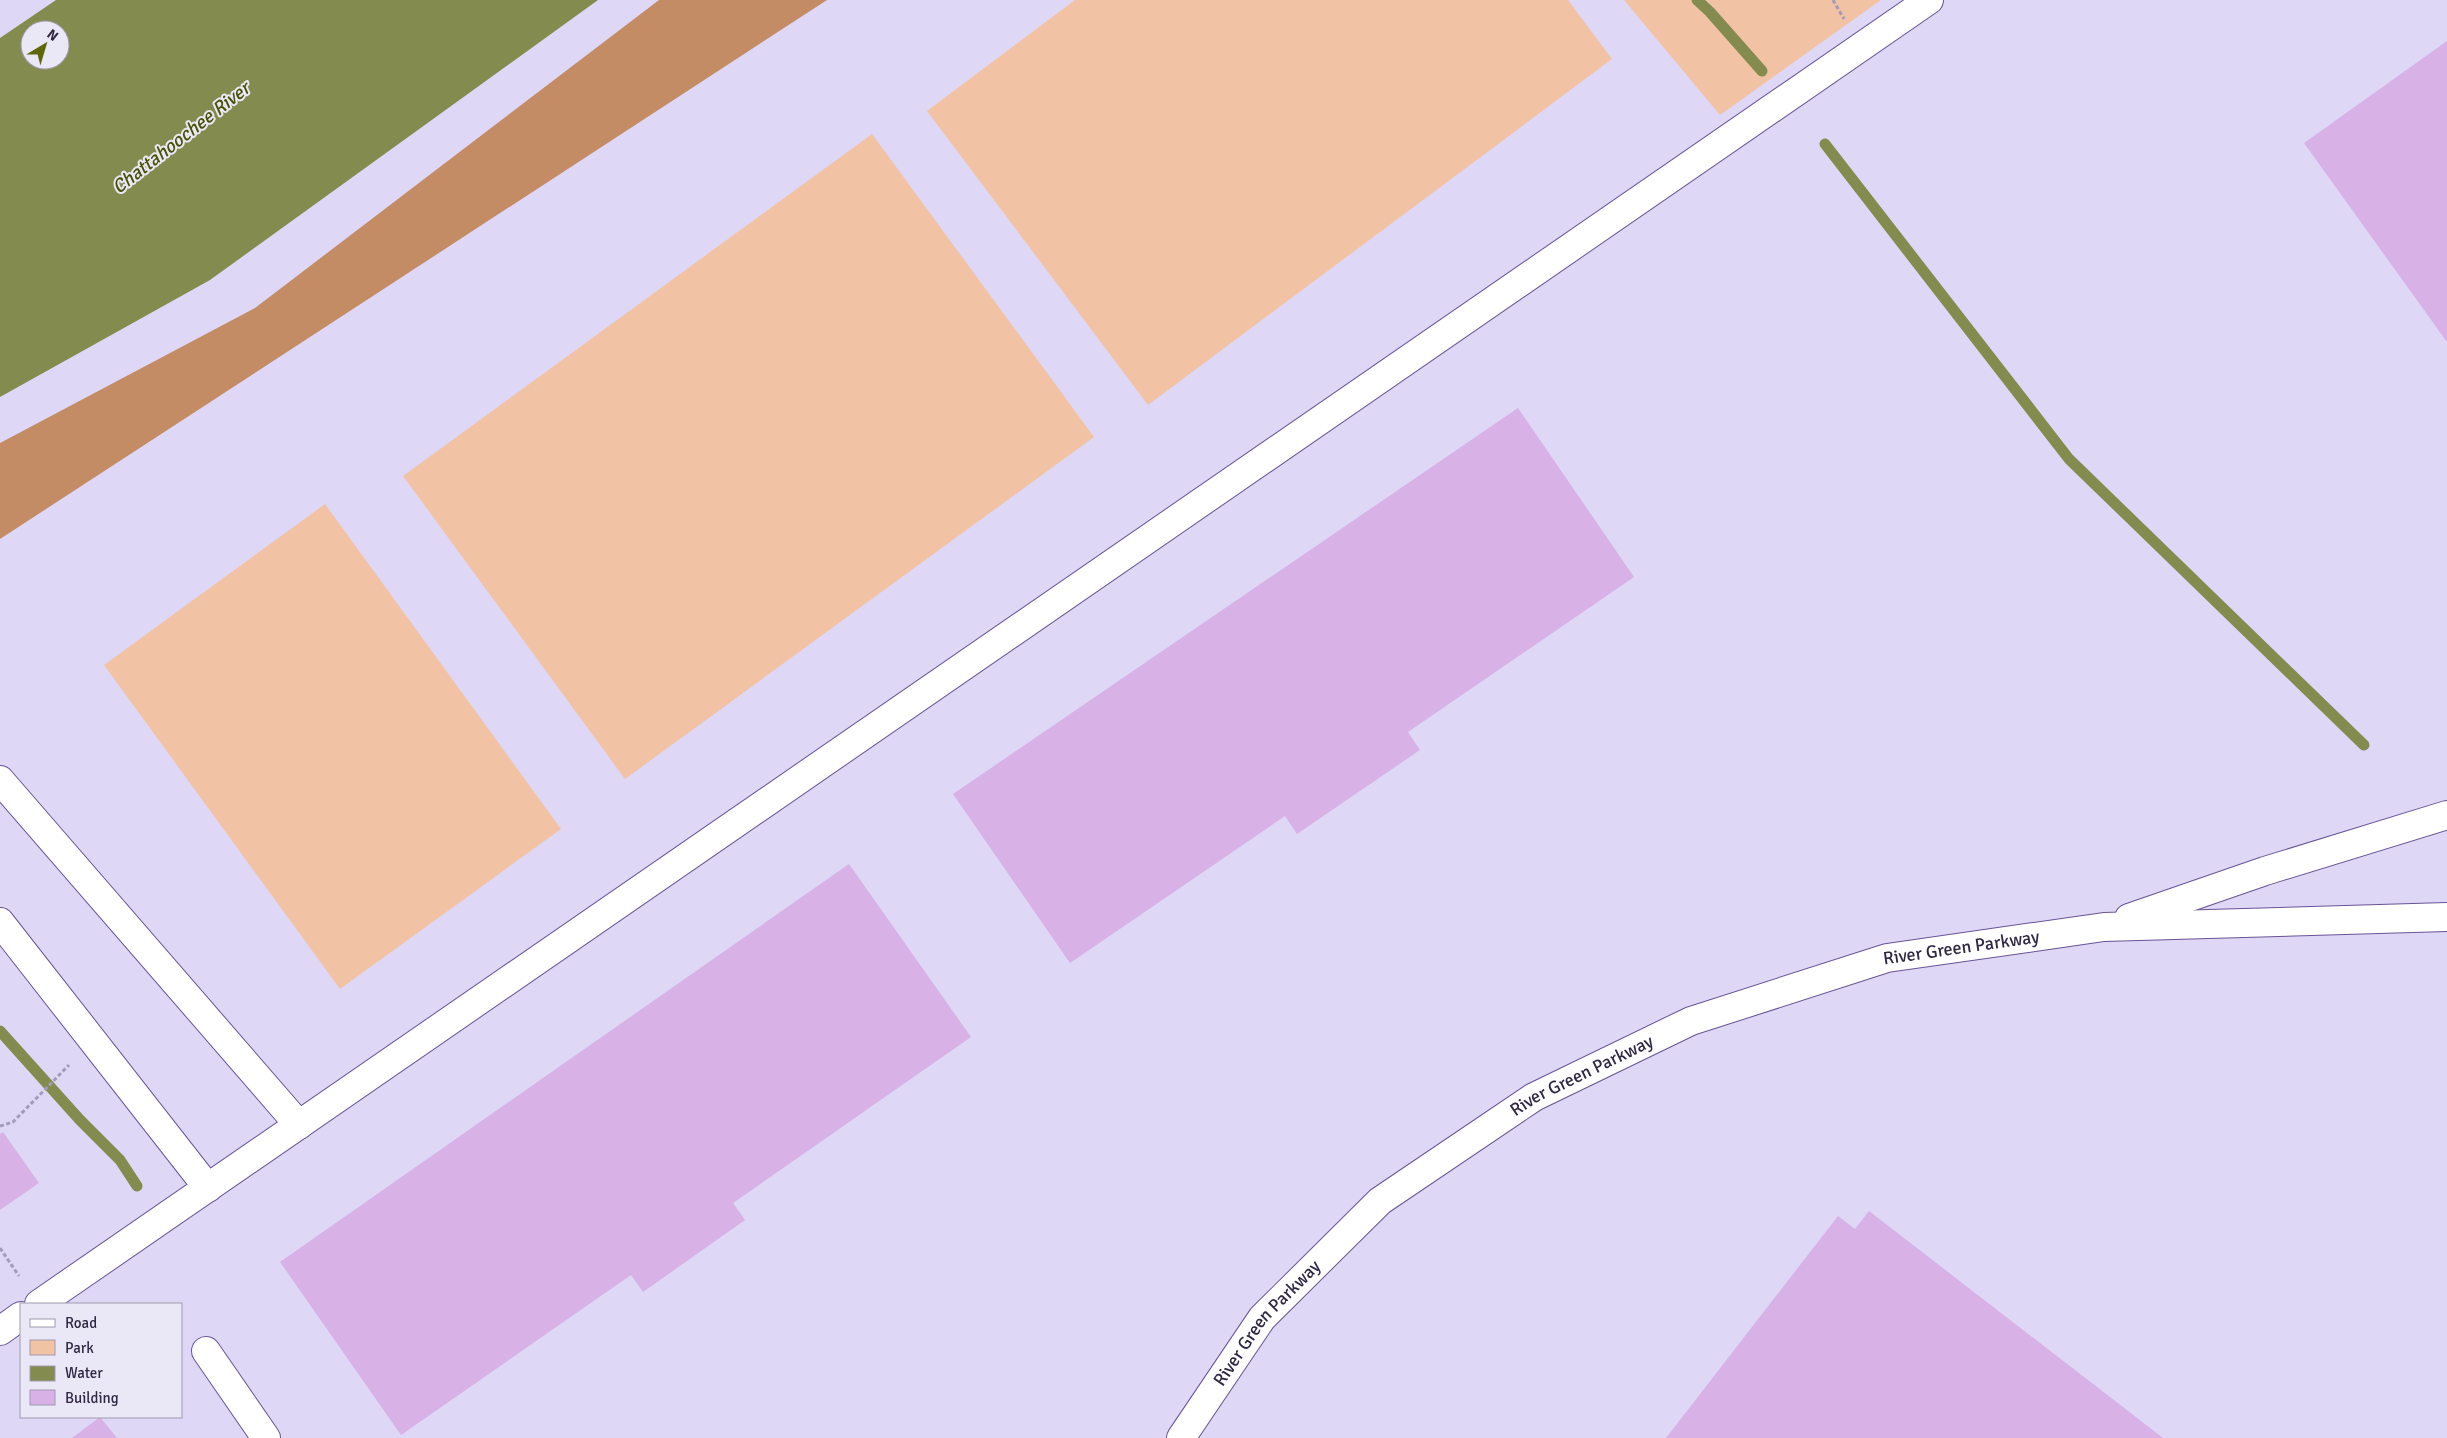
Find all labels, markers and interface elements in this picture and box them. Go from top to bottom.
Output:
north arrow [20,20,70,70]
text: N [44,25,62,45]
water label: Chattahoochee River [107,75,257,199]
street label: River Green Parkway [1882,925,2041,969]
street label: River Green Parkway [1506,1030,1657,1121]
street label: River Green Parkway [1208,1255,1326,1390]
legend [20,1303,182,1418]
text: Road [65,1314,97,1332]
text: Park [65,1339,94,1357]
text: Water [65,1364,103,1382]
text: Building [65,1389,119,1407]

